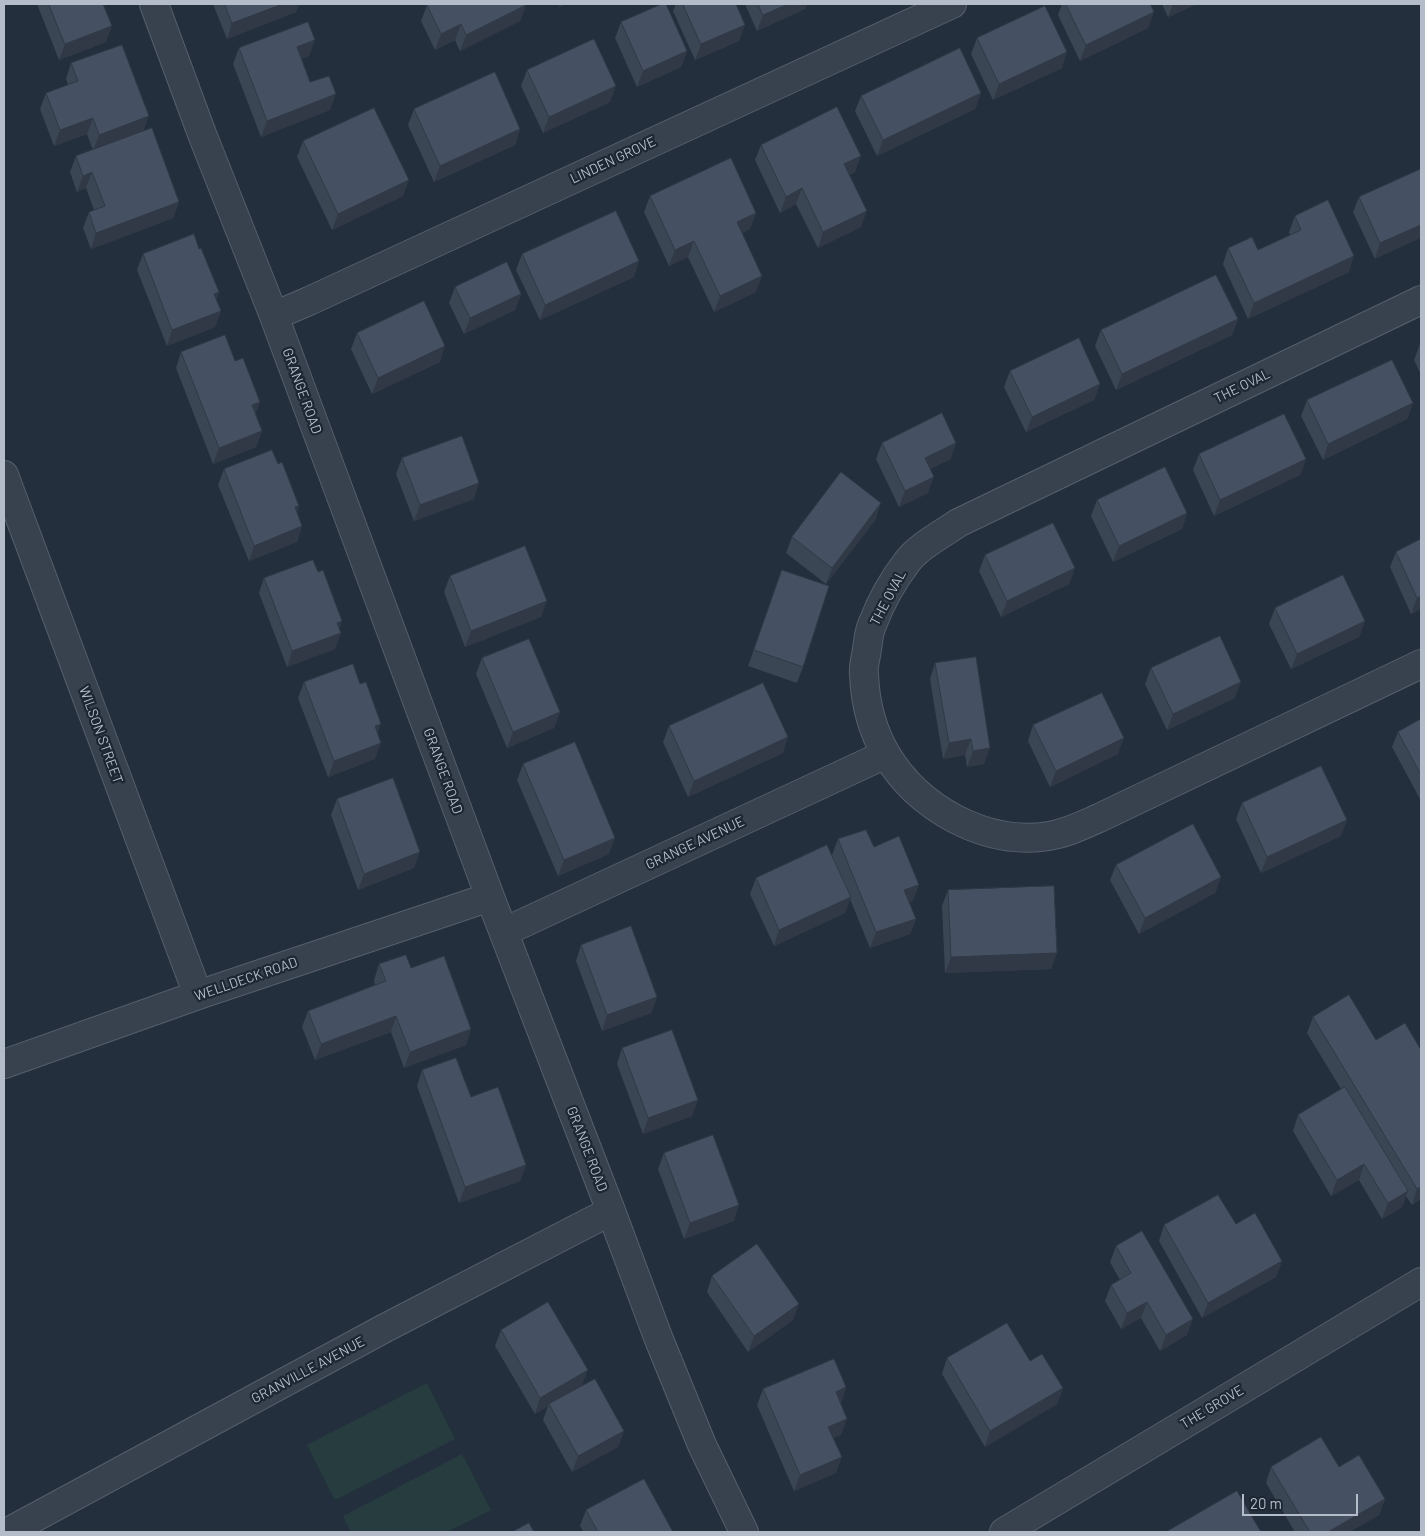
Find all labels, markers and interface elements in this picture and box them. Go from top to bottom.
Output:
street label: LINDEN GROVE [568,133,658,187]
street label: GRANGE ROAD [279,346,325,436]
street label: THE OVAL [1211,365,1273,407]
street label: THE OVAL [866,567,910,629]
street label: WILSON STREET [76,684,126,786]
street label: GRANGE ROAD [420,726,466,816]
street label: GRANGE AVENUE [643,813,747,873]
street label: WELLDECK ROAD [192,954,300,1004]
street label: GRANGE ROAD [563,1104,611,1194]
street label: GRANVILLE AVENUE [248,1333,368,1407]
street label: THE GROVE [1177,1382,1247,1432]
scale bar [1245,1484,1361,1516]
text: 20 m [1250,1494,1282,1512]

